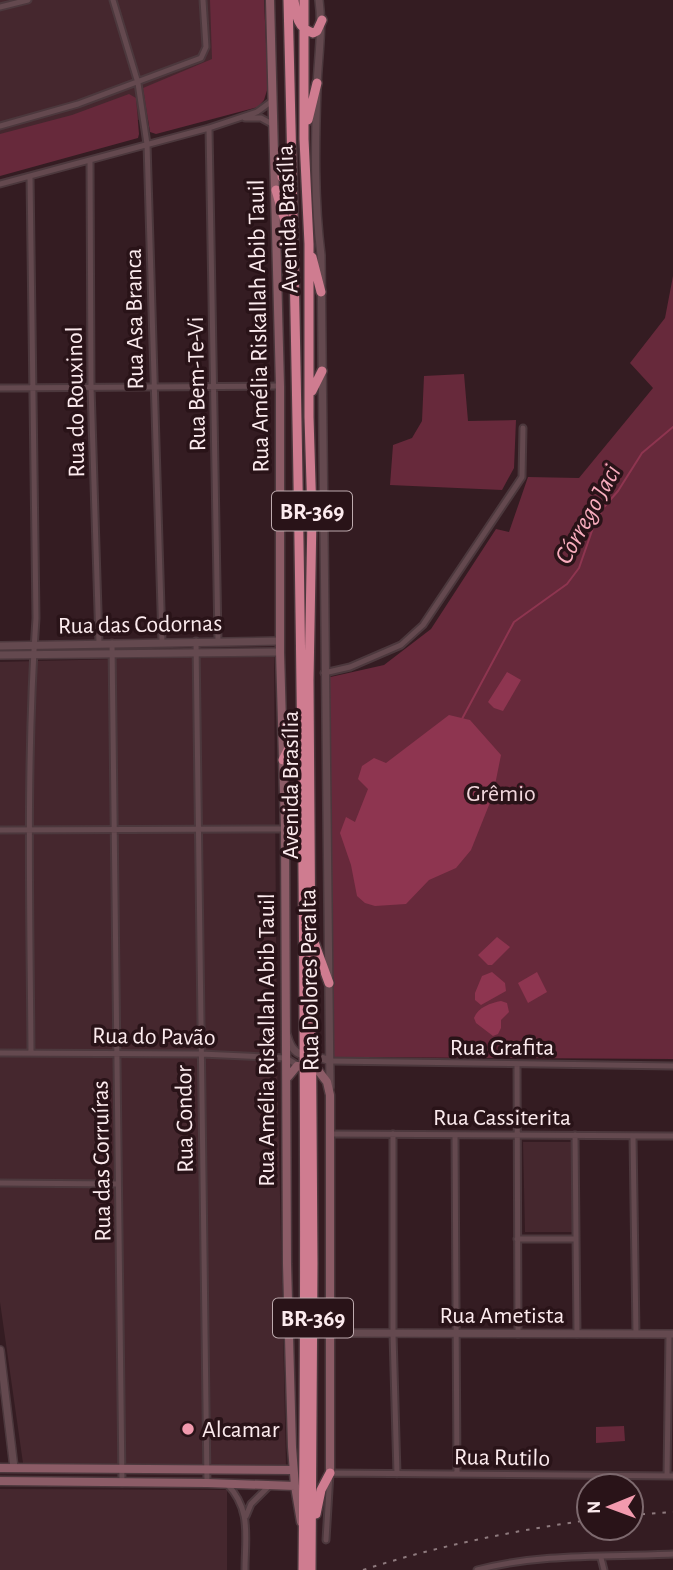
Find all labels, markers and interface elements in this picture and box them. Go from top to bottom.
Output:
street label: Avenida Brasília [273,144,303,294]
street label: Rua Amélia Riskallah Abib Tauil [244,179,274,473]
street label: Rua Asa Branca [122,248,148,390]
street label: Rua Bem-Te-Vi [184,316,210,452]
street label: Rua do Rouxinol [63,326,89,478]
water label: Córrego Jaci [550,460,626,568]
road number: BR-369 [272,491,352,530]
street label: Rua das Codornas [58,612,222,638]
street label: Avenida Brasília [279,711,303,859]
park label: Grêmio [466,782,536,806]
street label: Rua Dolores Peralta [296,889,324,1071]
street label: Rua Amélia Riskallah Abib Tauil [255,893,279,1187]
street label: Rua do Pavão [92,1024,216,1050]
street label: Rua Grafita [450,1036,554,1060]
street label: Rua Condor [172,1065,198,1173]
street label: Rua das Corruíras [89,1080,115,1242]
street label: Rua Cassiterita [433,1106,571,1130]
road number: BR-369 [273,1298,353,1338]
street label: Rua Ametista [439,1304,565,1328]
place label: Alcamar [202,1418,280,1442]
marker: Alcamar [180,1421,196,1437]
street label: Rua Rutilo [454,1445,550,1471]
north arrow [575,1472,645,1542]
text: N [585,1500,604,1514]

